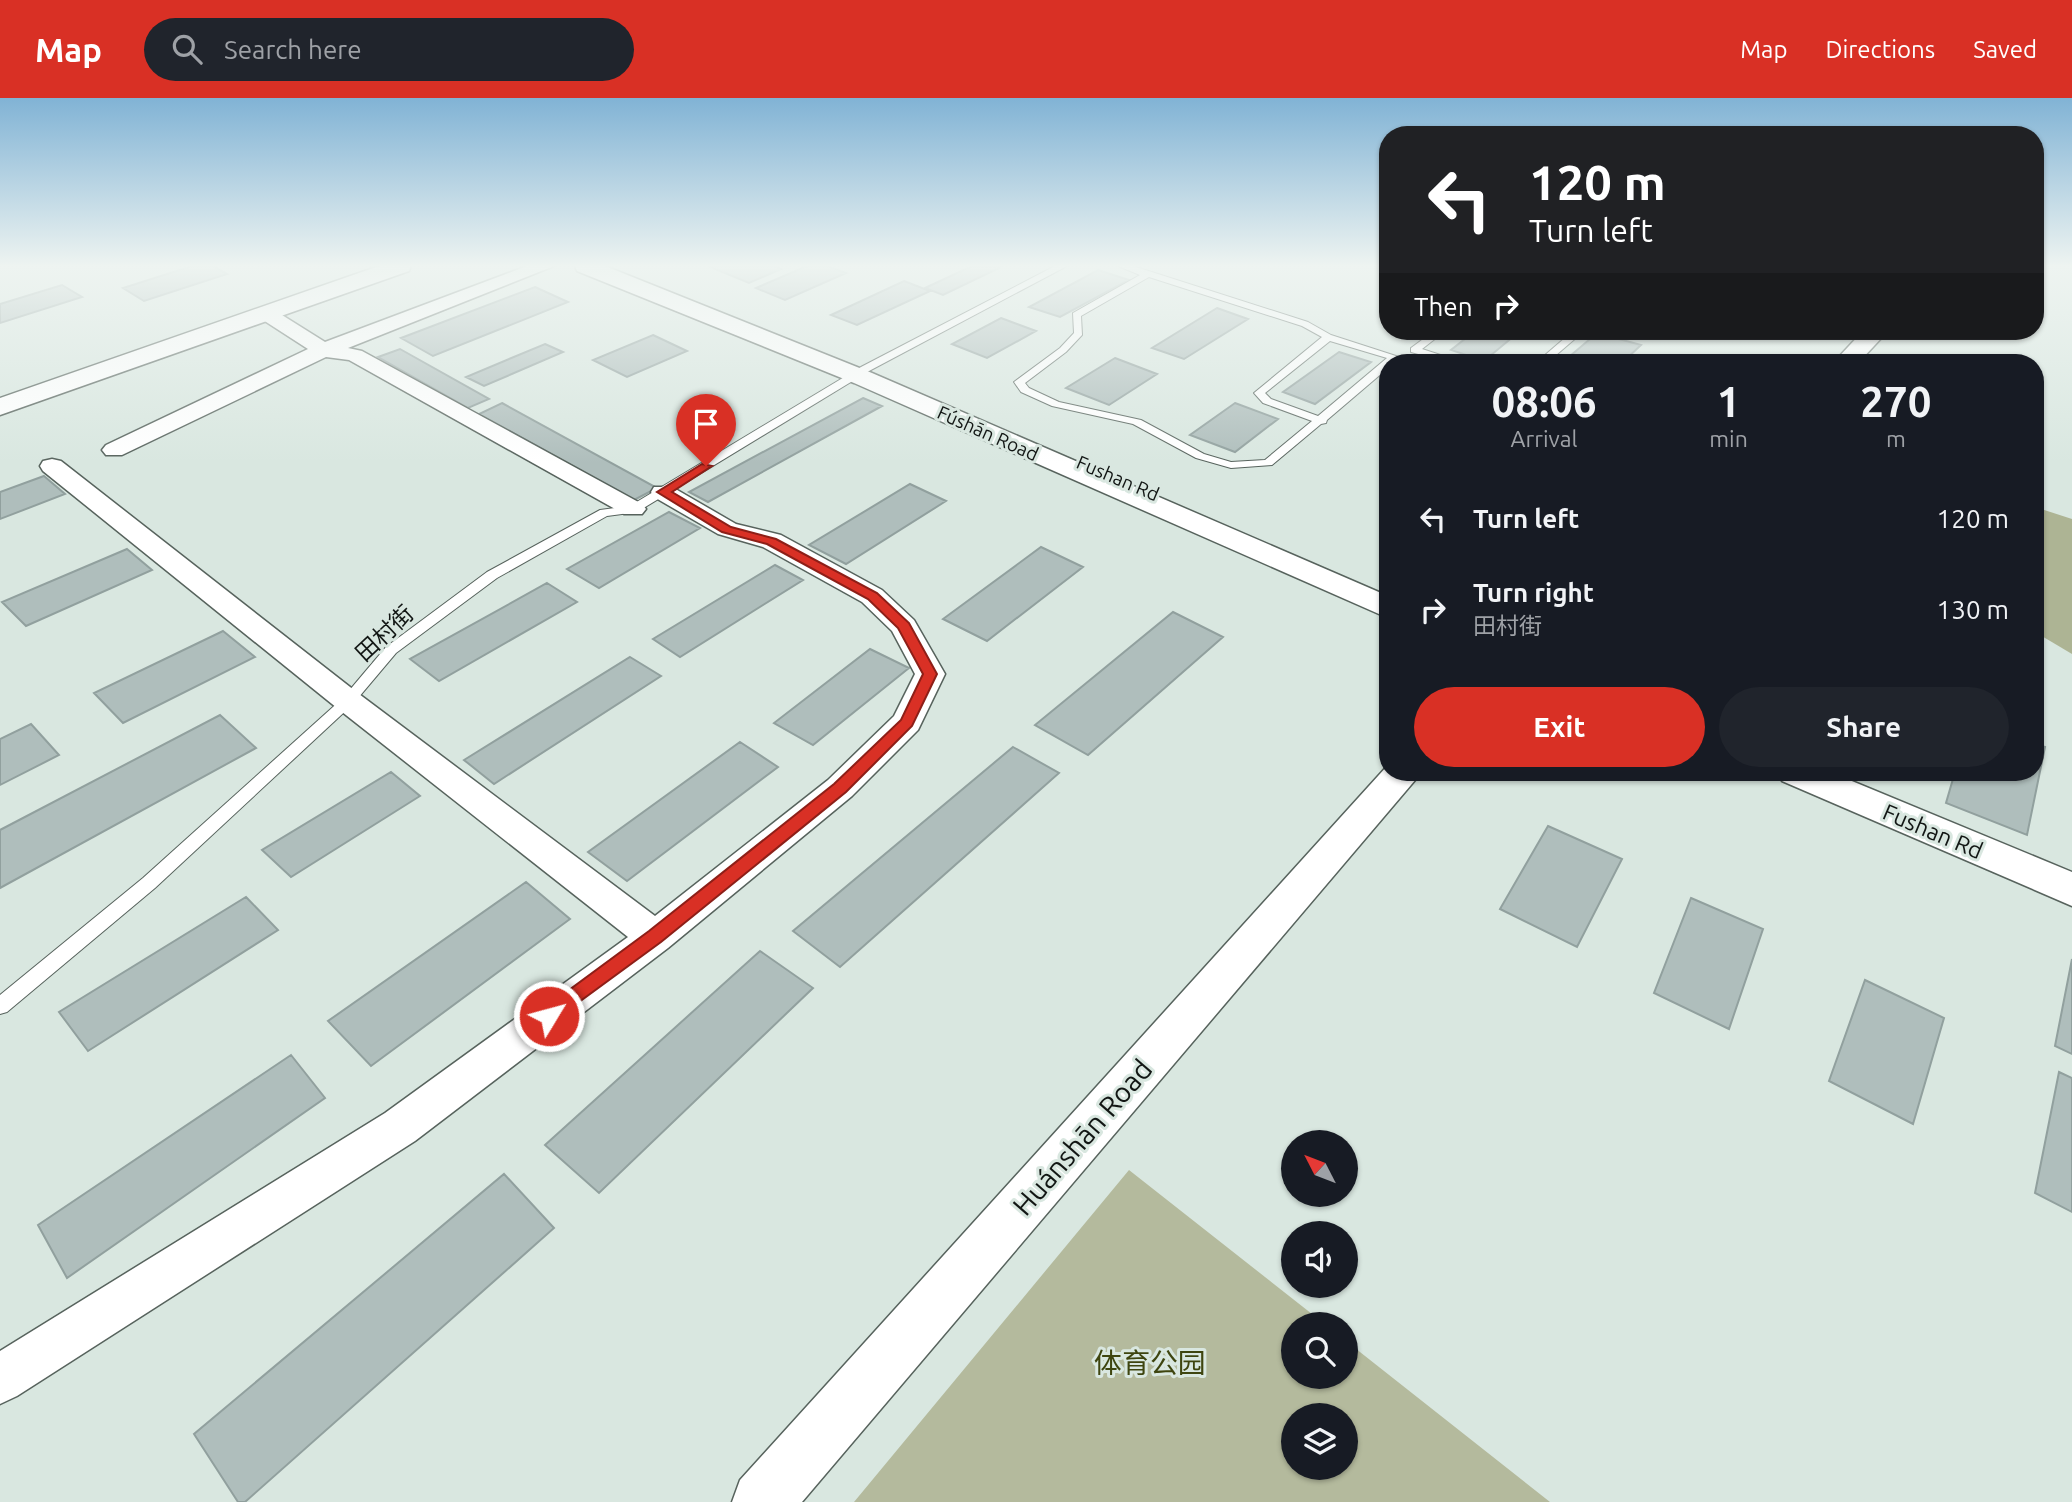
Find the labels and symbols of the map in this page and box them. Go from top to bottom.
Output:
pin [676,394,736,466]
street label: Fúshān Road [934,401,1042,465]
street label: Fushan Rd [1073,451,1163,505]
street label: 田村街 [350,600,418,666]
street label: Fushan Rd [1879,799,1987,863]
position arrow [512,979,586,1053]
street label: Huánshān Road [1006,1053,1158,1221]
north arrow [1281,1130,1358,1208]
park label: 体育公园 [1094,1347,1206,1378]

